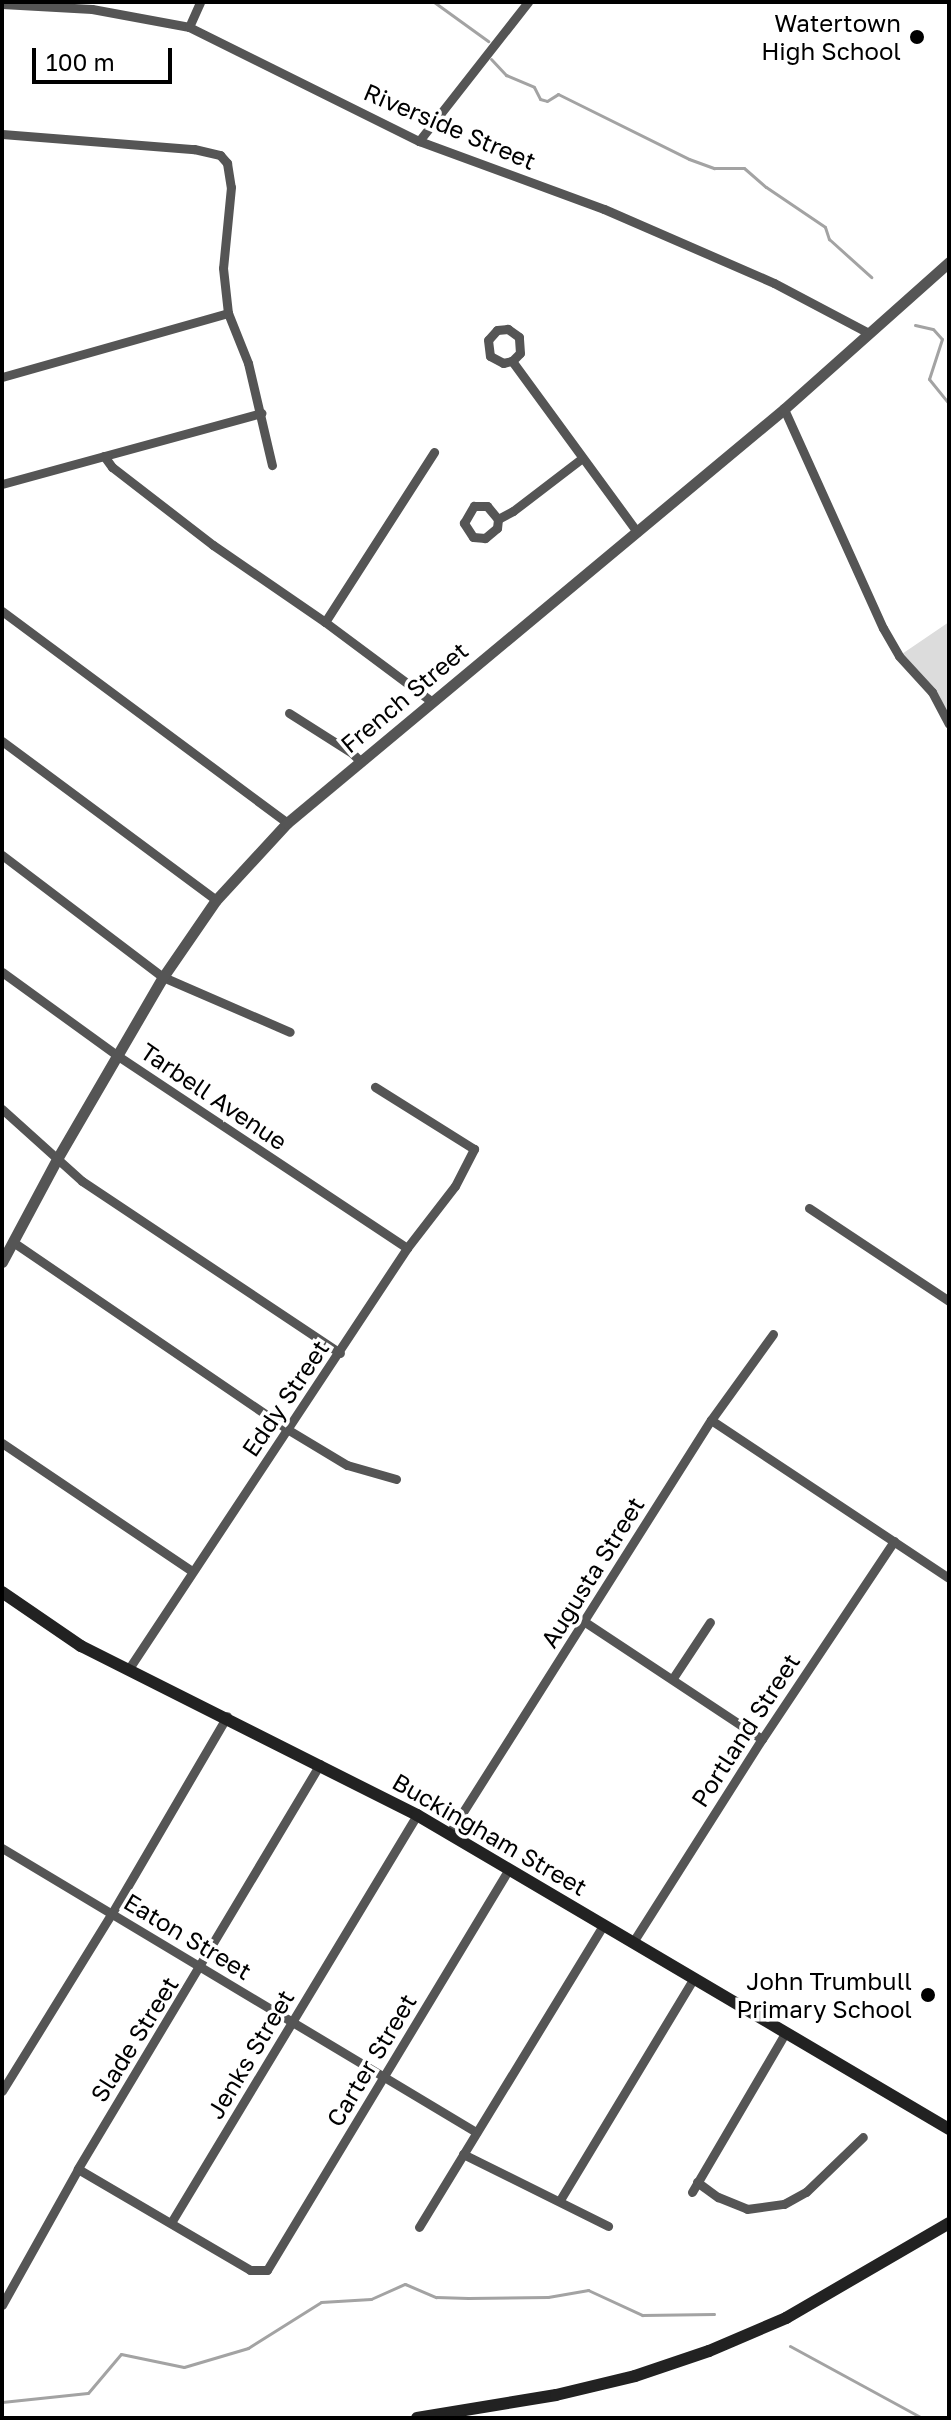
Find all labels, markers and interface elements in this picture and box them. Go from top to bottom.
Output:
place label: Watertown High School [761,9,901,65]
marker: Watertown High School [908,28,926,46]
scale bar [36,32,176,82]
text: 100 m [46,47,115,76]
street label: Riverside Street [360,77,540,175]
street label: French Street [335,636,473,758]
street label: Tarbell Avenue [135,1036,293,1156]
street label: Eddy Street [235,1334,335,1462]
street label: Augusta Street [534,1491,650,1653]
street label: Portland Street [685,1648,805,1812]
street label: Buckingham Street [388,1767,592,1901]
street label: Eaton Street [119,1887,257,1985]
place label: John Trumbull Primary School [736,1967,912,2023]
street label: Slade Street [84,1971,184,2107]
street label: Jenks Street [200,1984,300,2124]
marker: John Trumbull Primary School [919,1986,937,2004]
street label: Carter Street [320,1988,422,2132]

